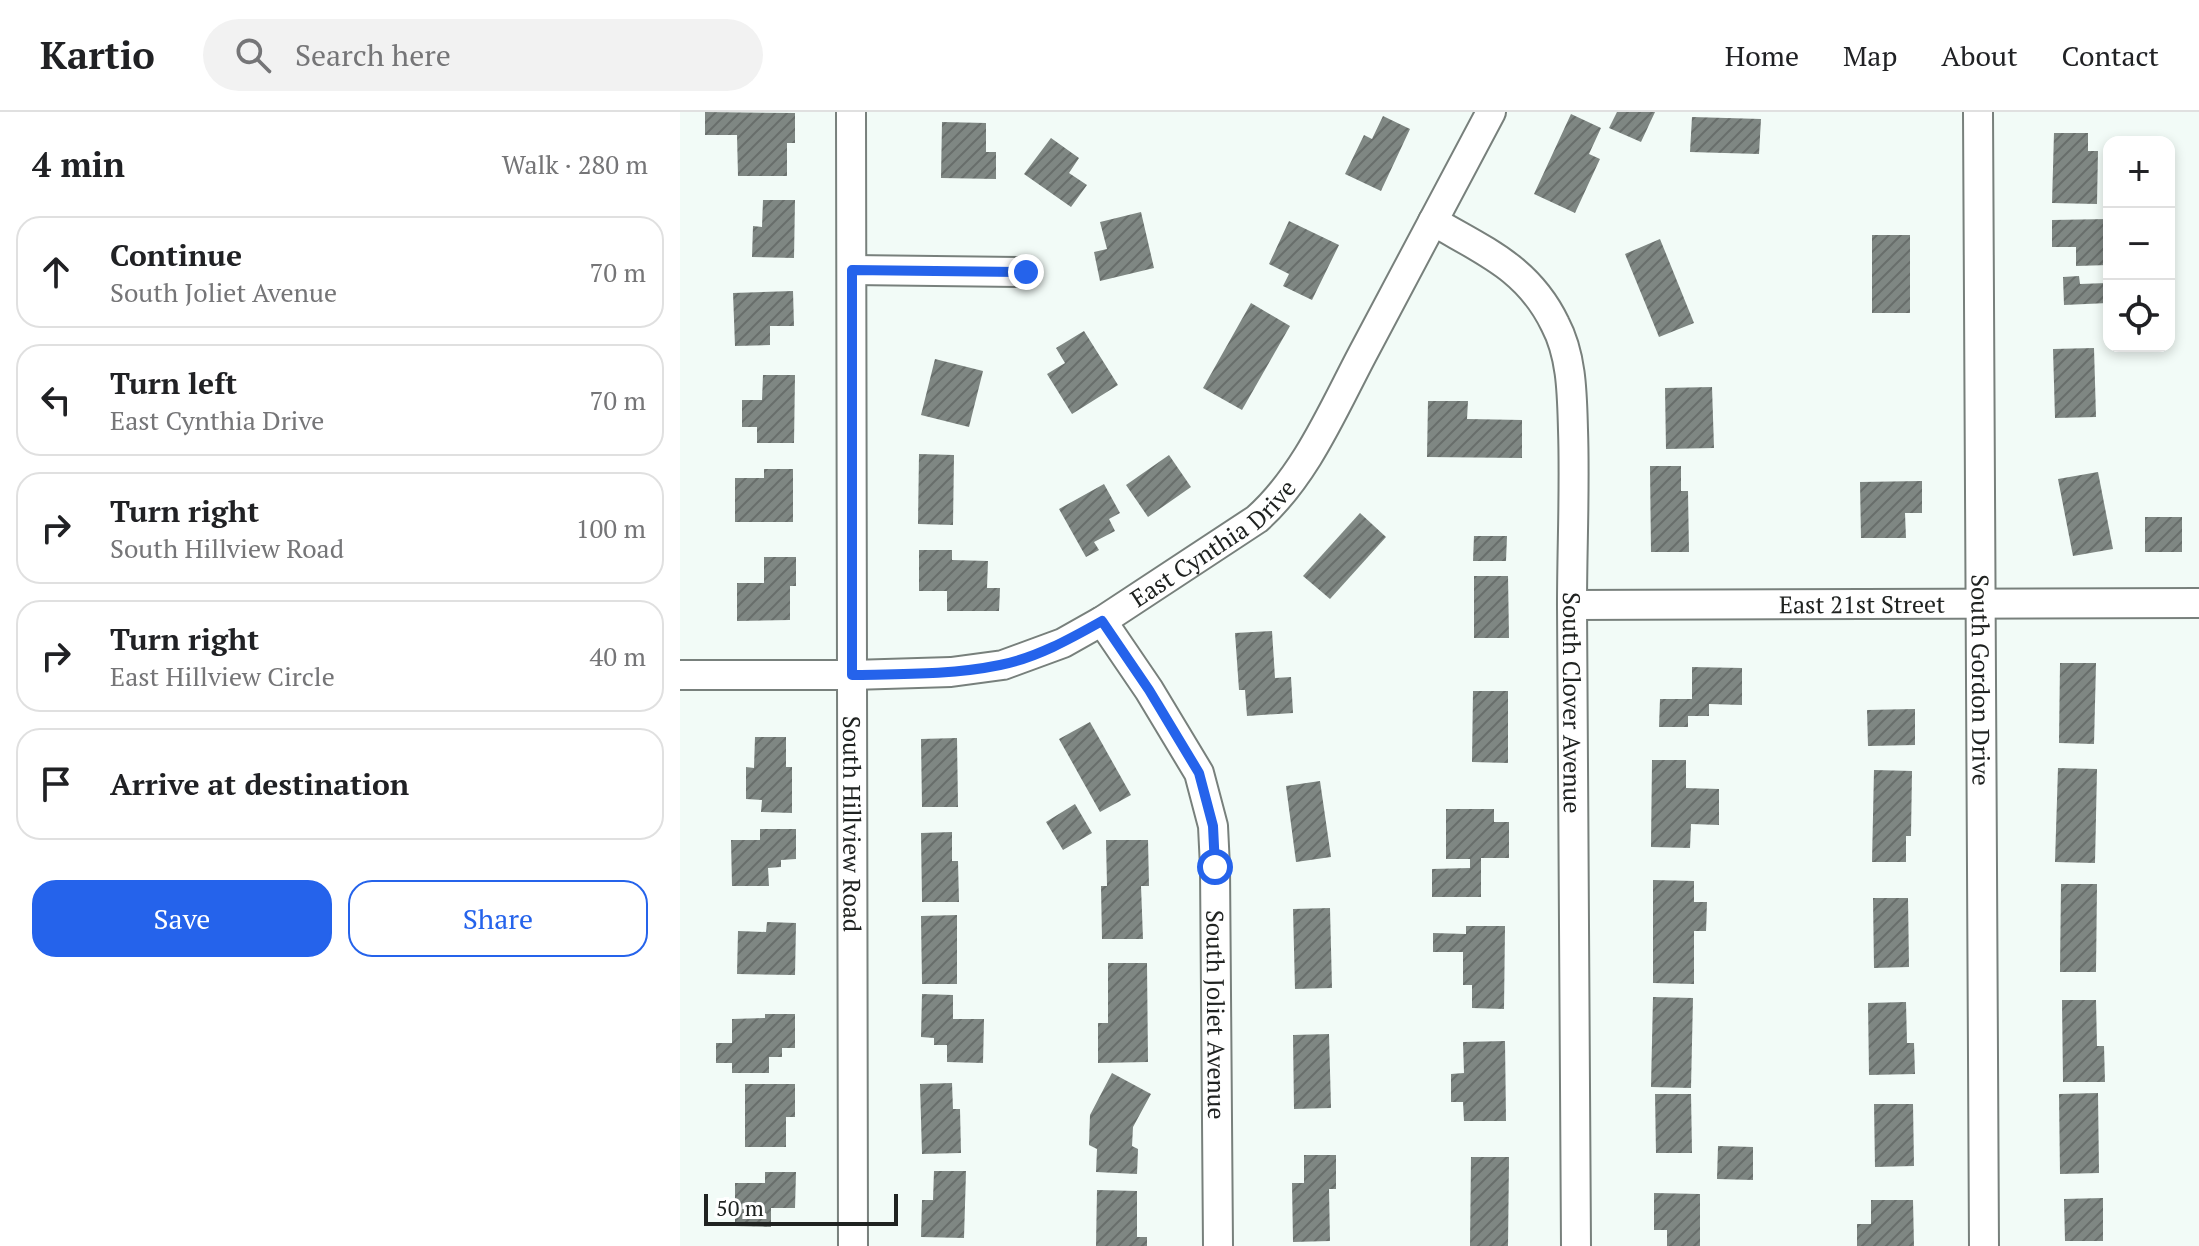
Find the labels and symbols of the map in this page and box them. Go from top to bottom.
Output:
route end [1008,254,1044,290]
street label: East Cynthia Drive [1124,473,1303,614]
street label: South Gordon Drive [1964,574,1998,786]
street label: East 21st Street [1779,588,1945,620]
street label: South Clover Avenue [1556,592,1589,814]
street label: South Hillview Road [836,716,868,932]
route start [1197,849,1233,885]
street label: South Joliet Avenue [1199,910,1233,1120]
scale bar [704,1190,898,1226]

